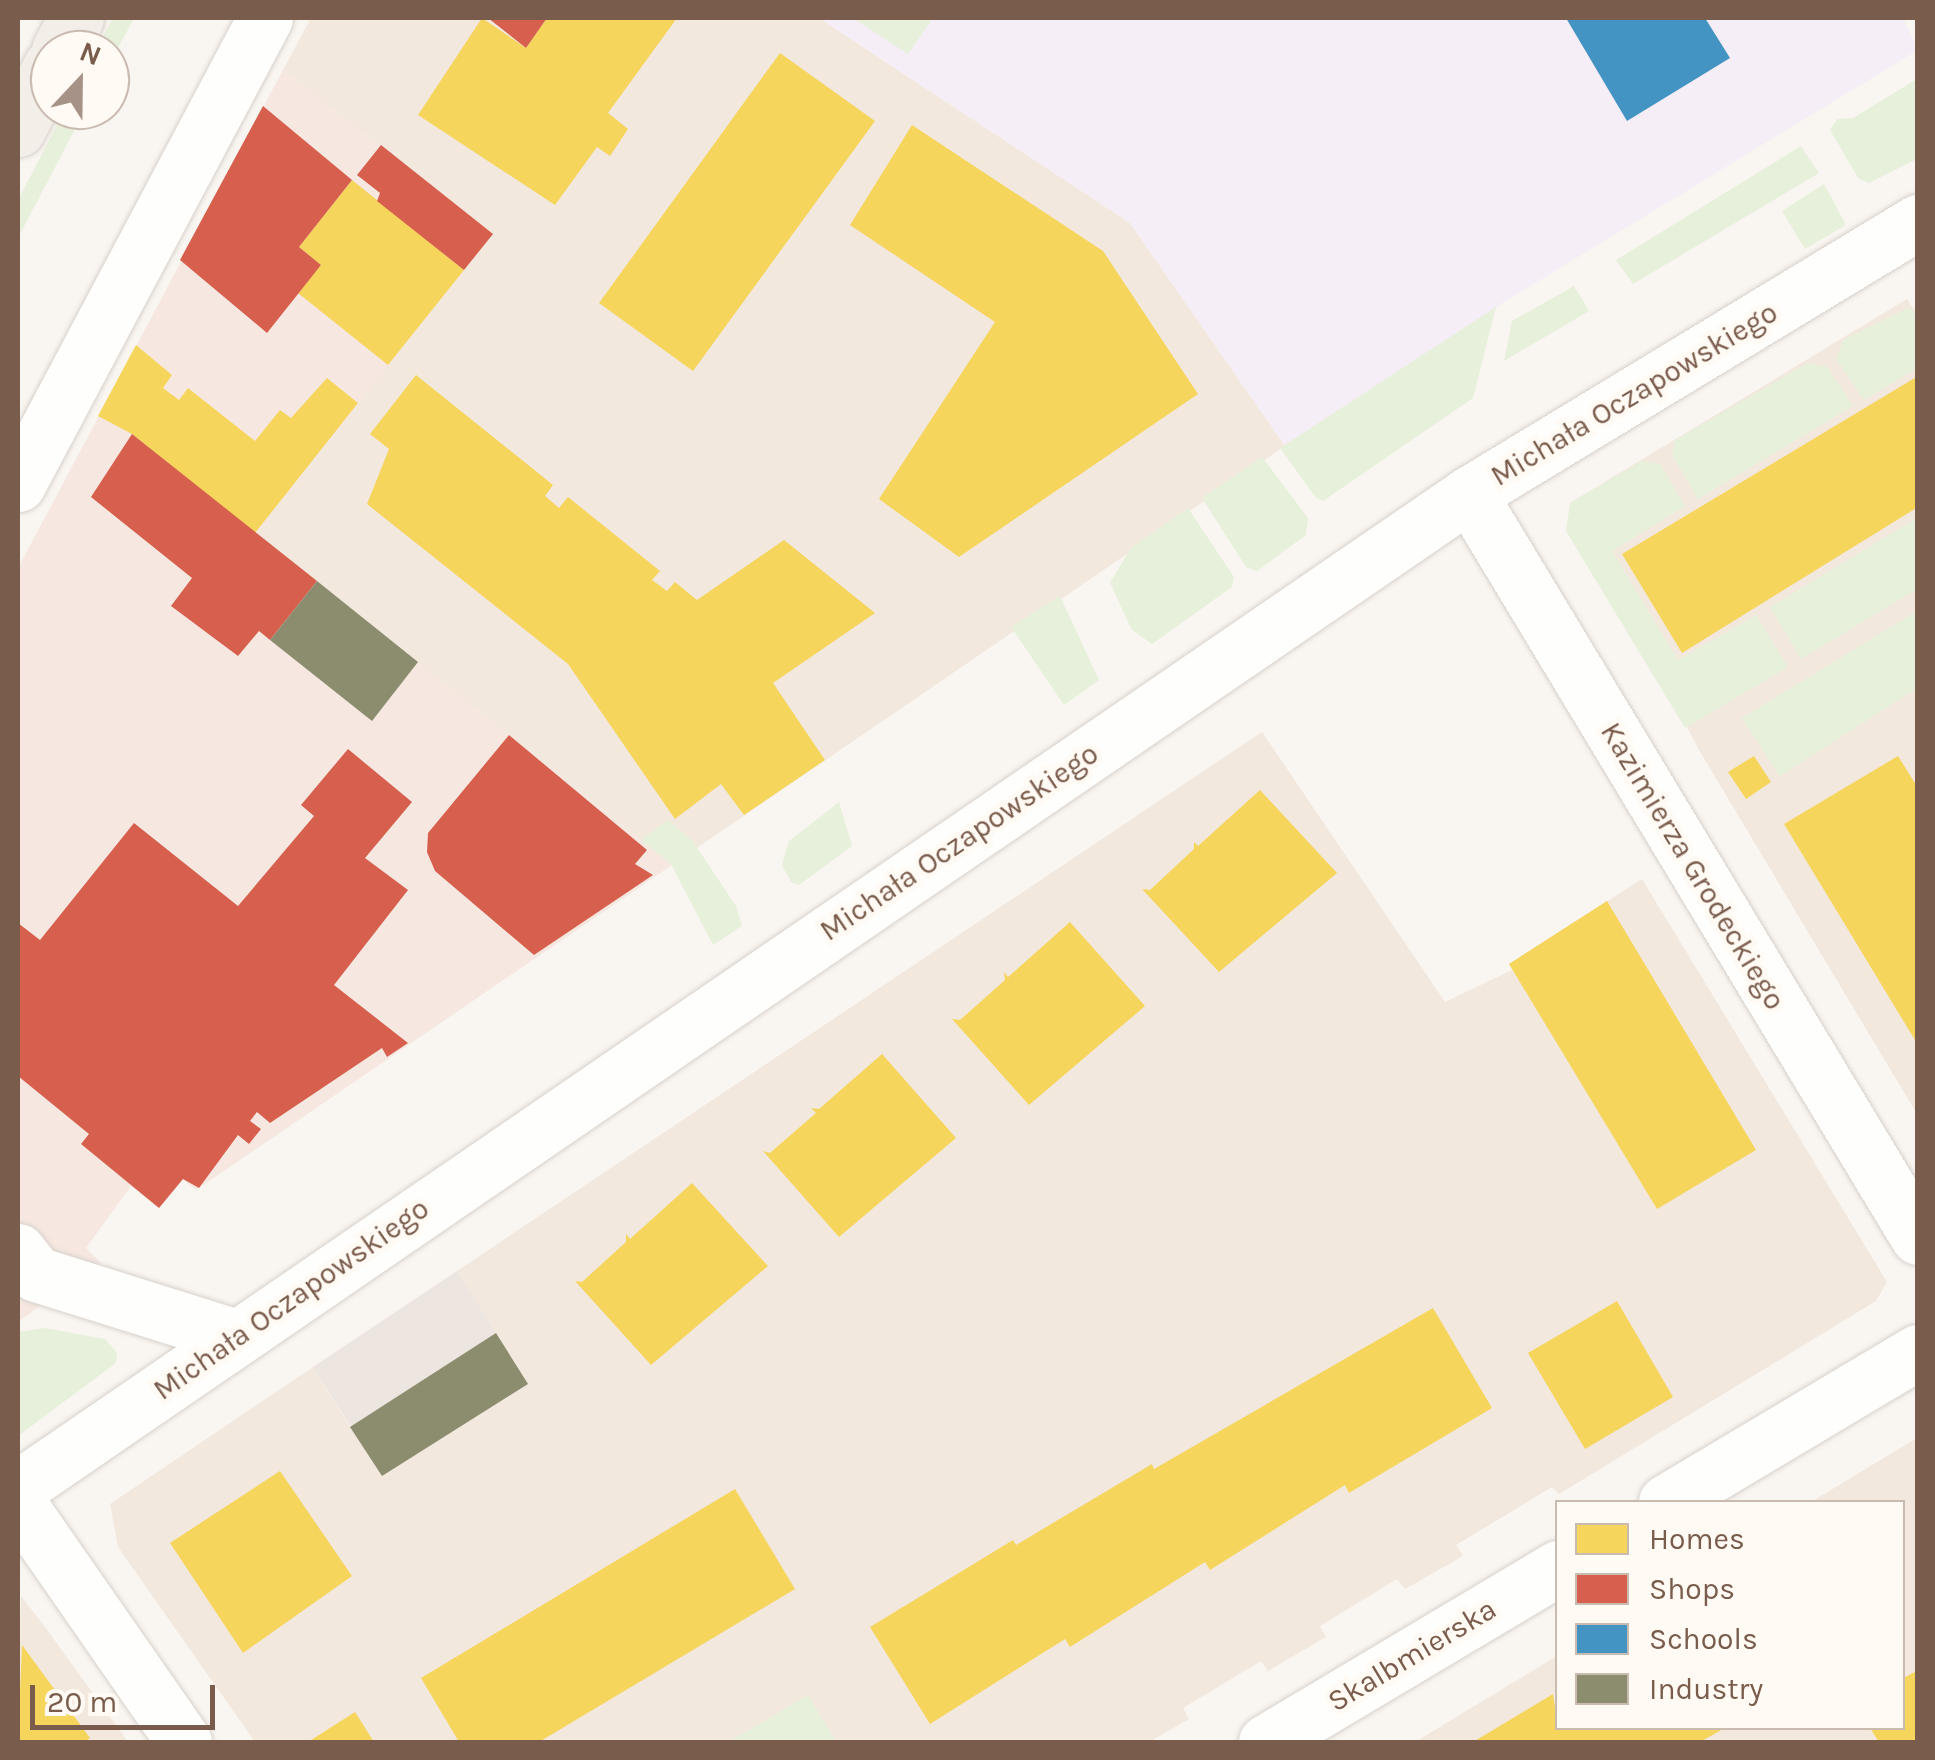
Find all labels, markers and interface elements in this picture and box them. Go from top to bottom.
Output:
north arrow [30,30,130,130]
text: N [75,35,106,73]
street label: Michała Oczapowskiego [1484,294,1784,494]
street label: Kazimierza Grodeckiego [1593,716,1793,1016]
street label: Michała Oczapowskiego [813,735,1105,949]
street label: Michała Oczapowskiego [146,1190,436,1408]
legend [1555,1500,1905,1730]
text: Homes [1649,1521,1745,1557]
text: Shops [1649,1571,1735,1607]
street label: Skalbmierska [1321,1591,1503,1719]
text: Schools [1649,1621,1758,1657]
scale bar [35,1665,220,1727]
text: Industry [1649,1671,1763,1707]
text: 20 m [47,1684,117,1720]

